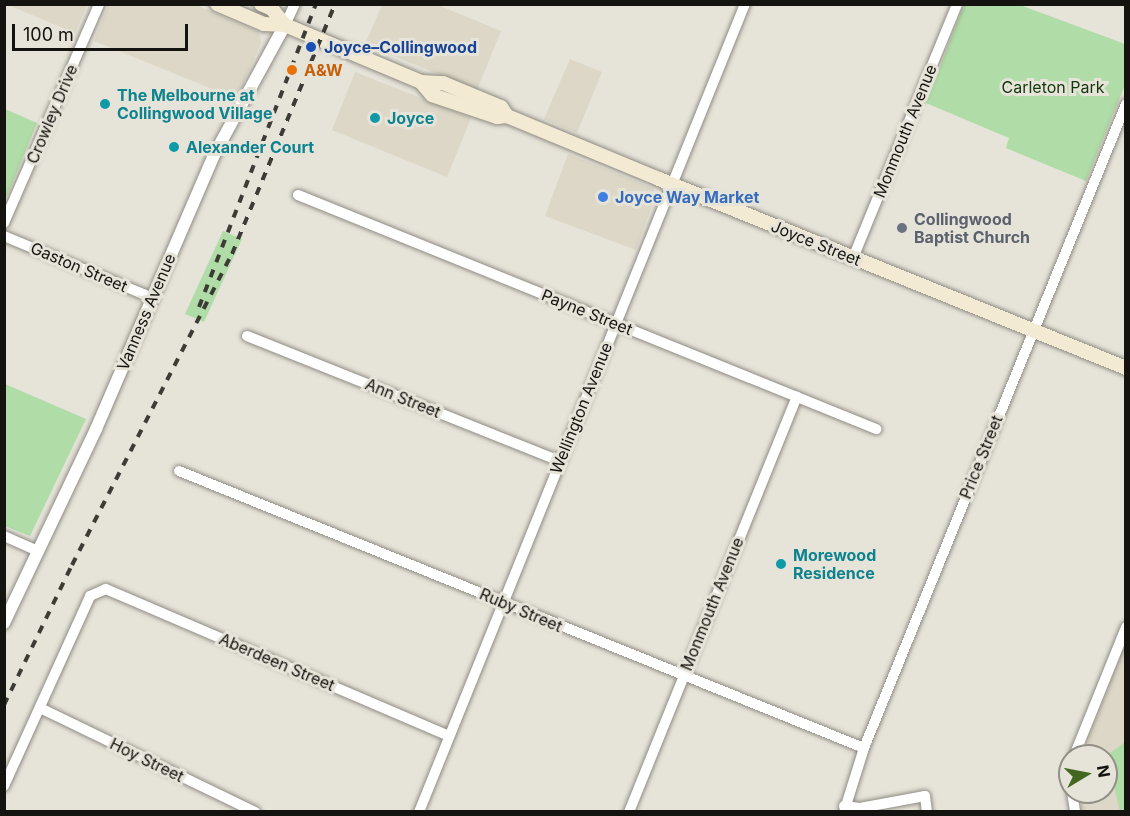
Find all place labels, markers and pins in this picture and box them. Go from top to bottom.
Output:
place label: Joyce–Collingwood [324,37,477,57]
marker: Joyce–Collingwood [302,38,320,56]
place label: A&W [304,60,343,80]
marker: A&W [285,63,299,77]
place label: The Melbourne at Collingwood Village [117,85,272,123]
marker: The Melbourne at Collingwood Village [98,97,112,111]
place label: Joyce [387,108,434,128]
marker: Joyce [368,111,382,125]
place label: Alexander Court [186,137,314,157]
marker: Alexander Court [167,140,181,154]
place label: Joyce Way Market [615,187,759,207]
marker: Joyce Way Market [596,190,610,204]
place label: Collingwood Baptist Church [914,209,1030,247]
marker: Collingwood Baptist Church [895,221,909,235]
place label: Morewood Residence [793,545,876,583]
marker: Morewood Residence [774,557,788,571]

